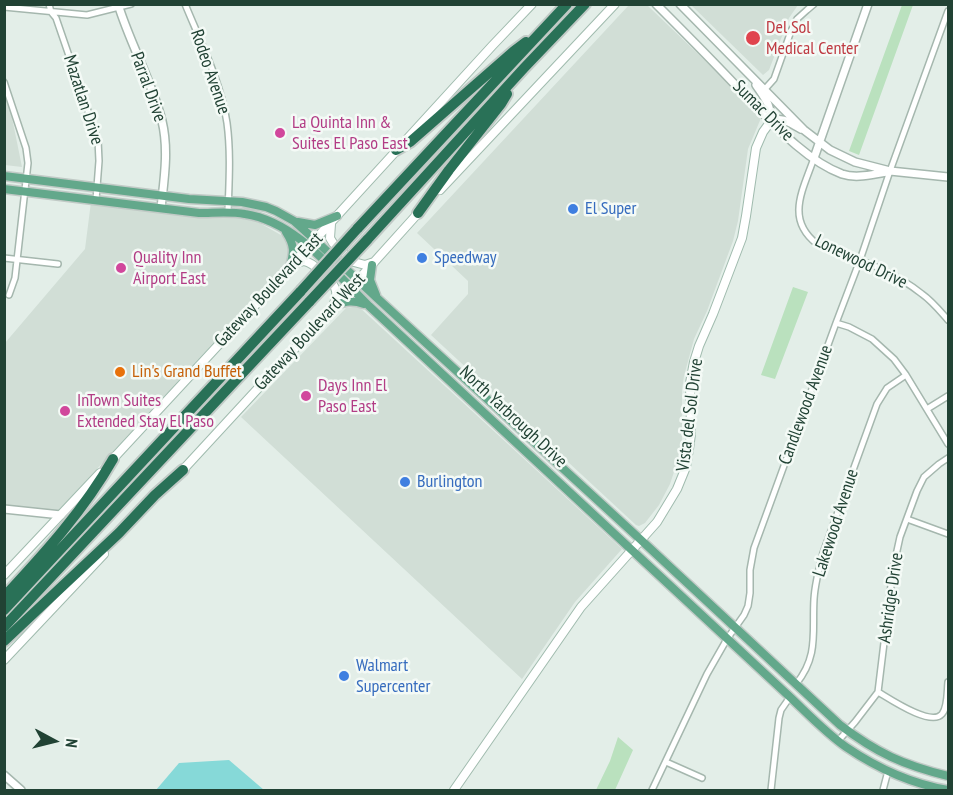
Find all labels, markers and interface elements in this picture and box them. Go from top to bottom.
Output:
place label: Del Sol Medical Center [766,17,858,60]
street label: Rodeo Avenue [185,27,235,117]
marker: Del Sol Medical Center [744,29,762,47]
street label: Parral Drive [125,49,171,125]
street label: Mazatlan Drive [58,52,108,148]
street label: Sumac Drive [728,76,798,146]
place label: La Quinta Inn & Suites El Paso East [292,112,408,154]
marker: La Quinta Inn & Suites El Paso East [273,126,287,140]
place label: El Super [585,198,636,220]
marker: El Super [566,202,580,216]
street label: Gateway Boulevard East [210,228,328,352]
street label: Lonewood Drive [811,230,911,294]
place label: Quality Inn Airport East [133,247,206,290]
place label: Speedway [434,247,497,269]
marker: Speedway [415,251,429,265]
marker: Quality Inn Airport East [114,261,128,275]
street label: Gateway Boulevard West [250,269,370,395]
street label: Candlewood Avenue [774,342,838,468]
street label: Vista del Sol Drive [672,357,708,473]
place label: Lin's Grand Buffet [132,361,242,383]
street label: North Yarbrough Drive [455,362,571,472]
marker: Lin's Grand Buffet [113,365,127,379]
place label: Days Inn El Paso East [318,375,387,418]
marker: Days Inn El Paso East [299,389,313,403]
place label: InTown Suites Extended Stay El Paso [77,390,214,432]
marker: InTown Suites Extended Stay El Paso [58,404,72,418]
street label: Lakewood Avenue [808,467,864,579]
place label: Burlington [417,471,482,493]
marker: Burlington [398,475,412,489]
street label: Ashridge Drive [874,551,908,645]
place label: Walmart Supercenter [356,655,430,698]
marker: Walmart Supercenter [337,669,351,683]
north arrow [24,711,84,771]
text: N [61,738,82,749]

